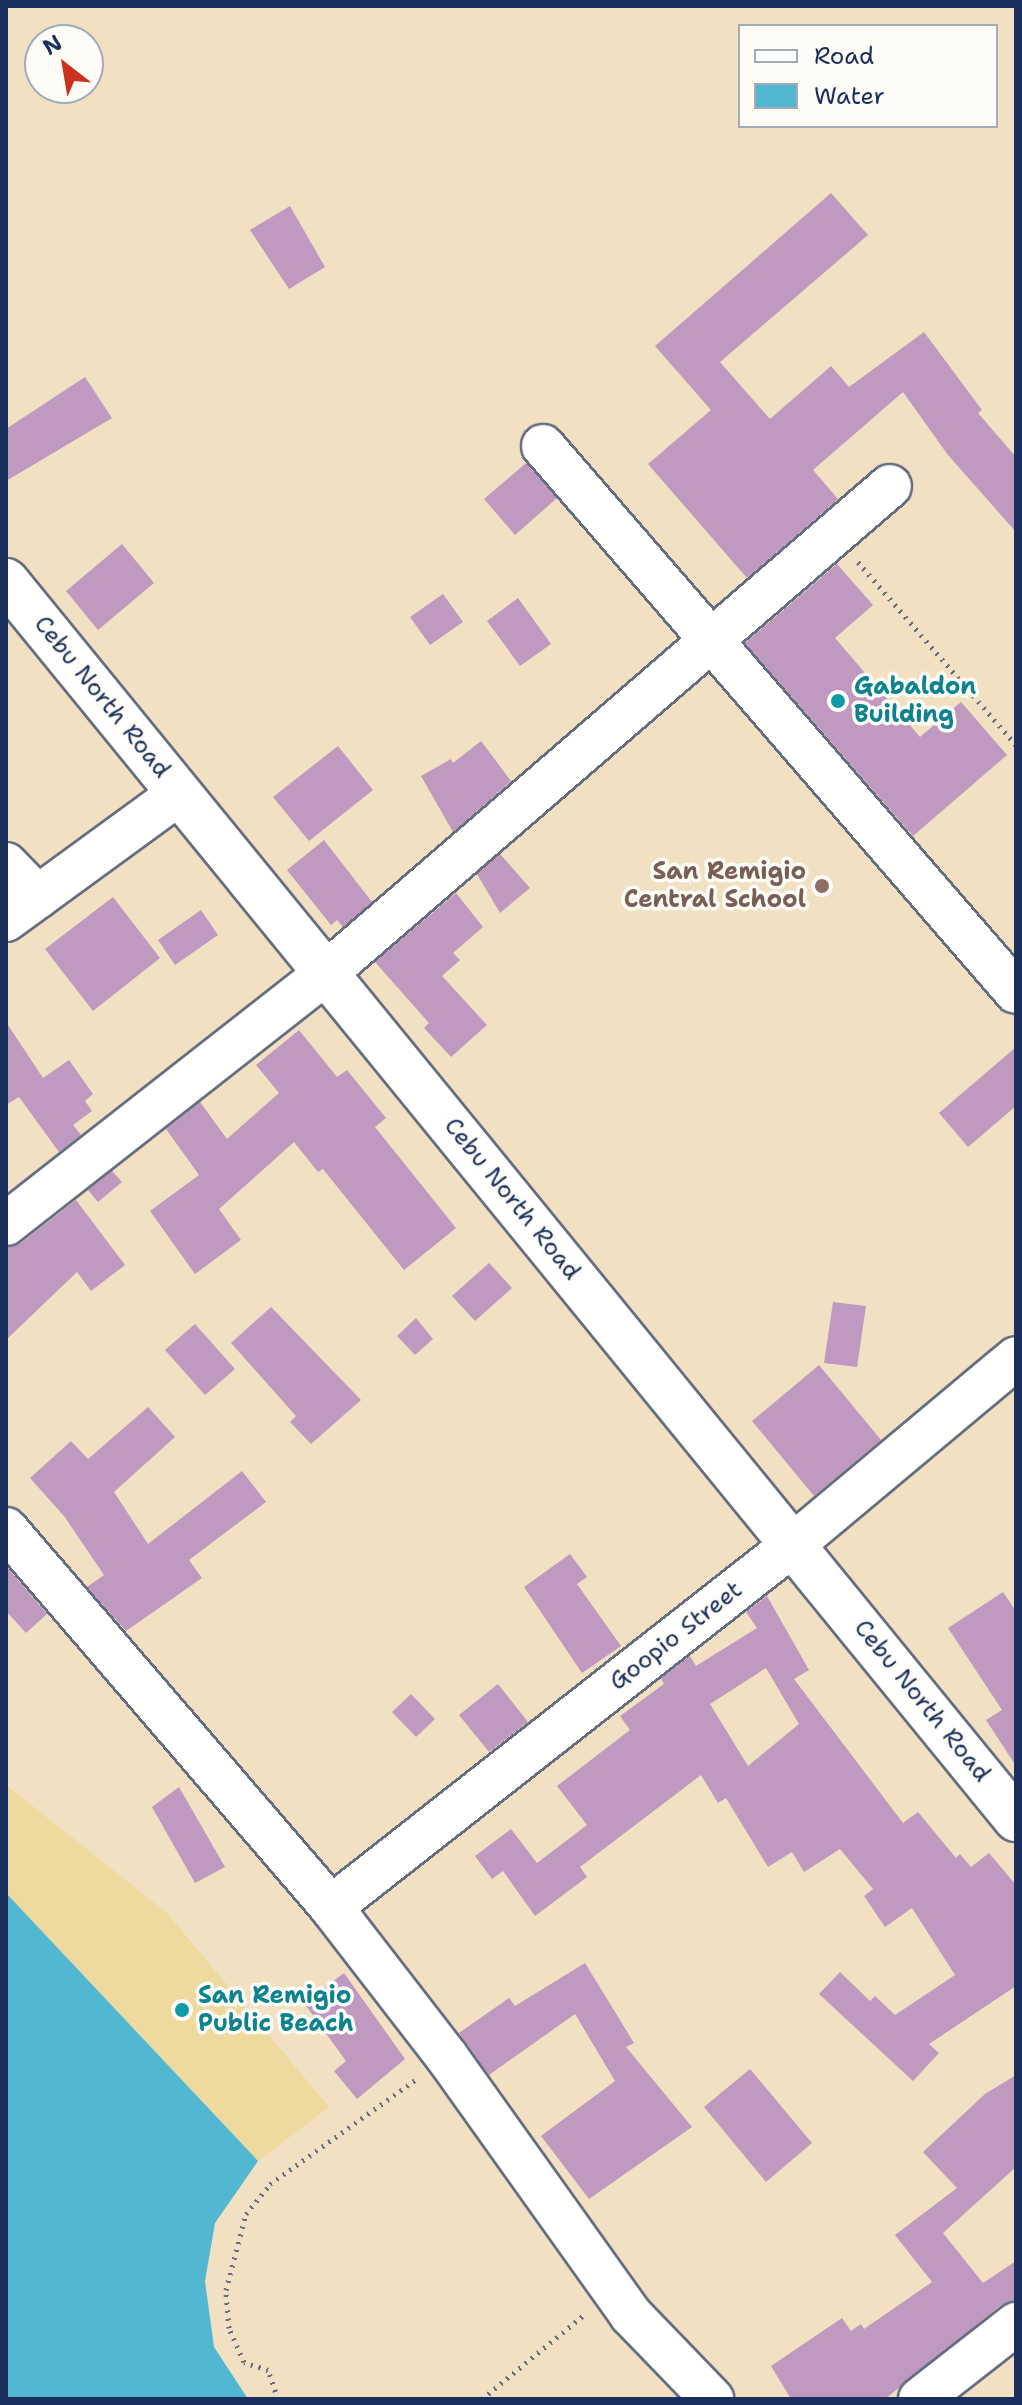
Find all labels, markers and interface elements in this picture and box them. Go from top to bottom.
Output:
north arrow [24,24,104,104]
legend [738,24,998,128]
text: N [37,28,67,62]
text: Road [814,40,874,72]
text: Water [814,80,885,112]
street label: Cebu North Road [28,610,176,784]
place label: Gabaldon Building [854,673,976,729]
marker: Gabaldon Building [829,692,847,710]
place label: San Remigio Central School [624,858,806,914]
marker: San Remigio Central School [813,877,831,895]
street label: Cebu North Road [438,1112,586,1286]
street label: Goopio Street [604,1575,748,1697]
street label: Cebu North Road [848,1614,996,1788]
place label: San Remigio Public Beach [198,1982,354,2038]
marker: San Remigio Public Beach [173,2001,191,2019]

